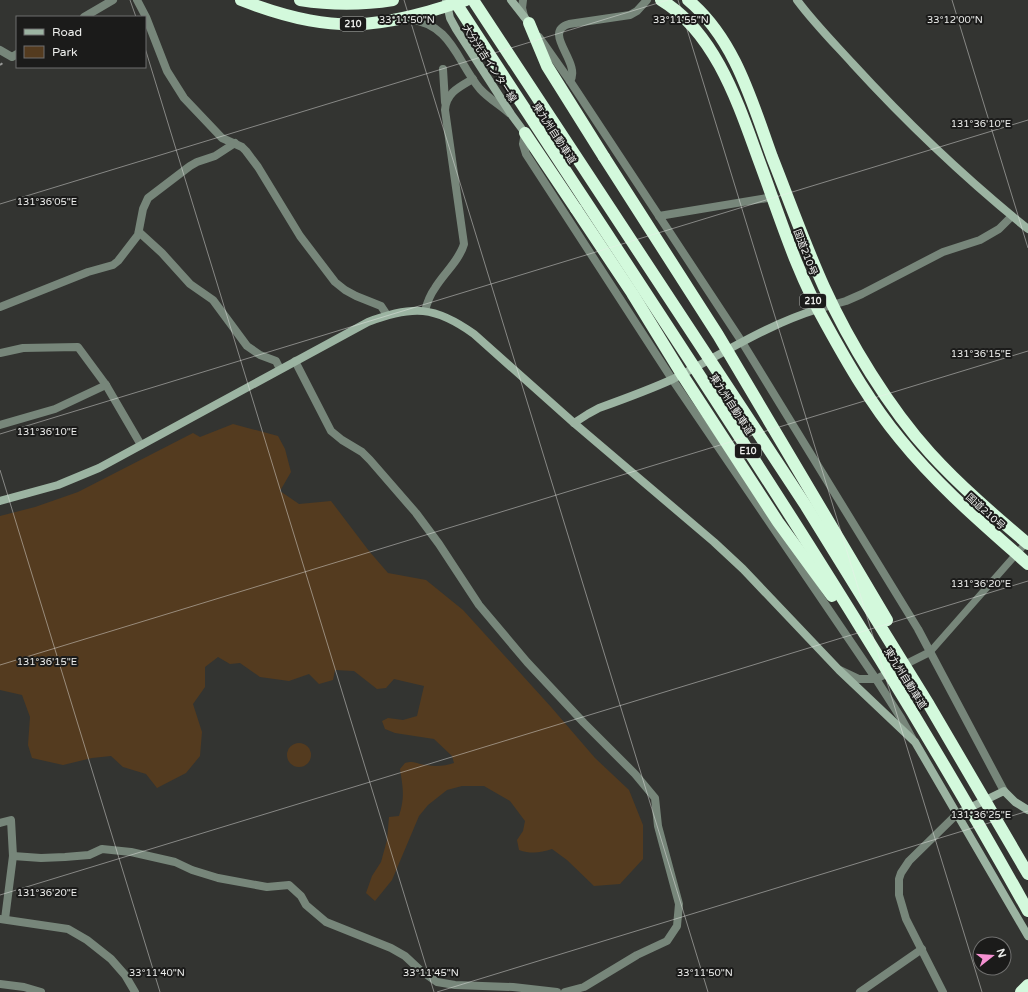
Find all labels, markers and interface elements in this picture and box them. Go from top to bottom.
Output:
text: 33°11'50"N [379,14,435,26]
text: 33°11'55"N [653,14,709,26]
text: 33°12'00"N [927,14,983,26]
legend [16,16,146,68]
road number: 210 [340,17,366,31]
street label: 大分光吉インター線 [460,23,519,105]
text: Road [52,25,82,39]
text: Park [52,45,78,59]
street label: 東九州自動車道 [530,101,578,166]
text: 131°36'10"E [951,118,1011,130]
text: 131°36'05"E [17,196,77,208]
street label: 国道210号 [791,227,819,277]
road number: 210 [800,294,826,308]
text: 131°36'15"E [951,348,1011,360]
street label: 東九州自動車道 [707,372,755,437]
text: 131°36'10"E [17,426,77,438]
road number: E10 [735,444,761,458]
street label: 国道210号 [963,491,1007,533]
text: 131°36'20"E [951,578,1011,590]
street label: 東九州自動車道 [882,646,929,711]
text: 131°36'15"E [17,656,77,668]
text: 131°36'25"E [951,809,1011,821]
text: 131°36'20"E [17,887,77,899]
north arrow [972,936,1012,976]
text: N [994,947,1009,959]
text: 33°11'40"N [129,967,185,979]
text: 33°11'45"N [403,967,459,979]
text: 33°11'50"N [677,967,733,979]

